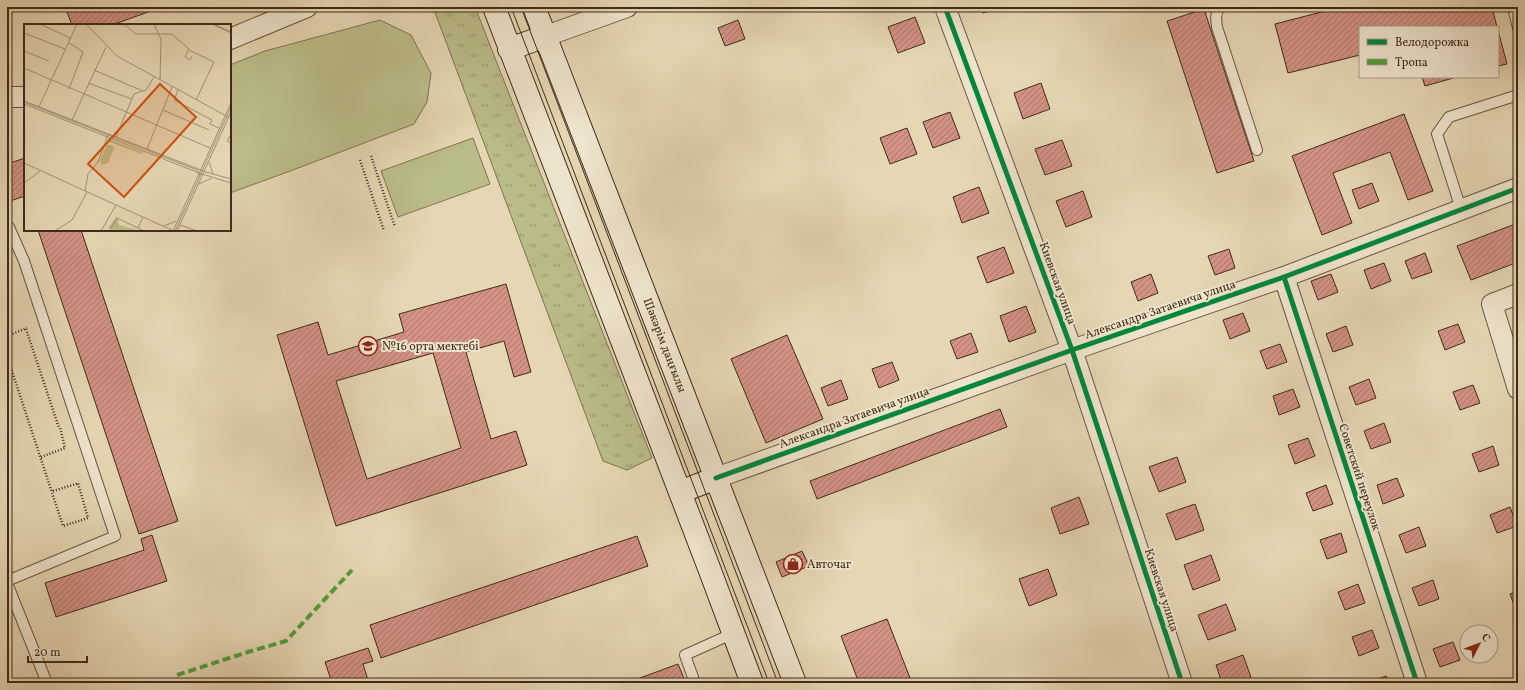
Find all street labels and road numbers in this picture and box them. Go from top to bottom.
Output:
street label: Киевская улица [1035,240,1079,327]
street label: Александра Затаевича улица [1083,277,1238,343]
street label: Шәкәрім даңғылы [639,296,690,395]
street label: Александра Затаевича улица [777,383,932,453]
street label: Советский переулок [1334,422,1384,533]
street label: Киевская улица [1140,547,1182,634]

